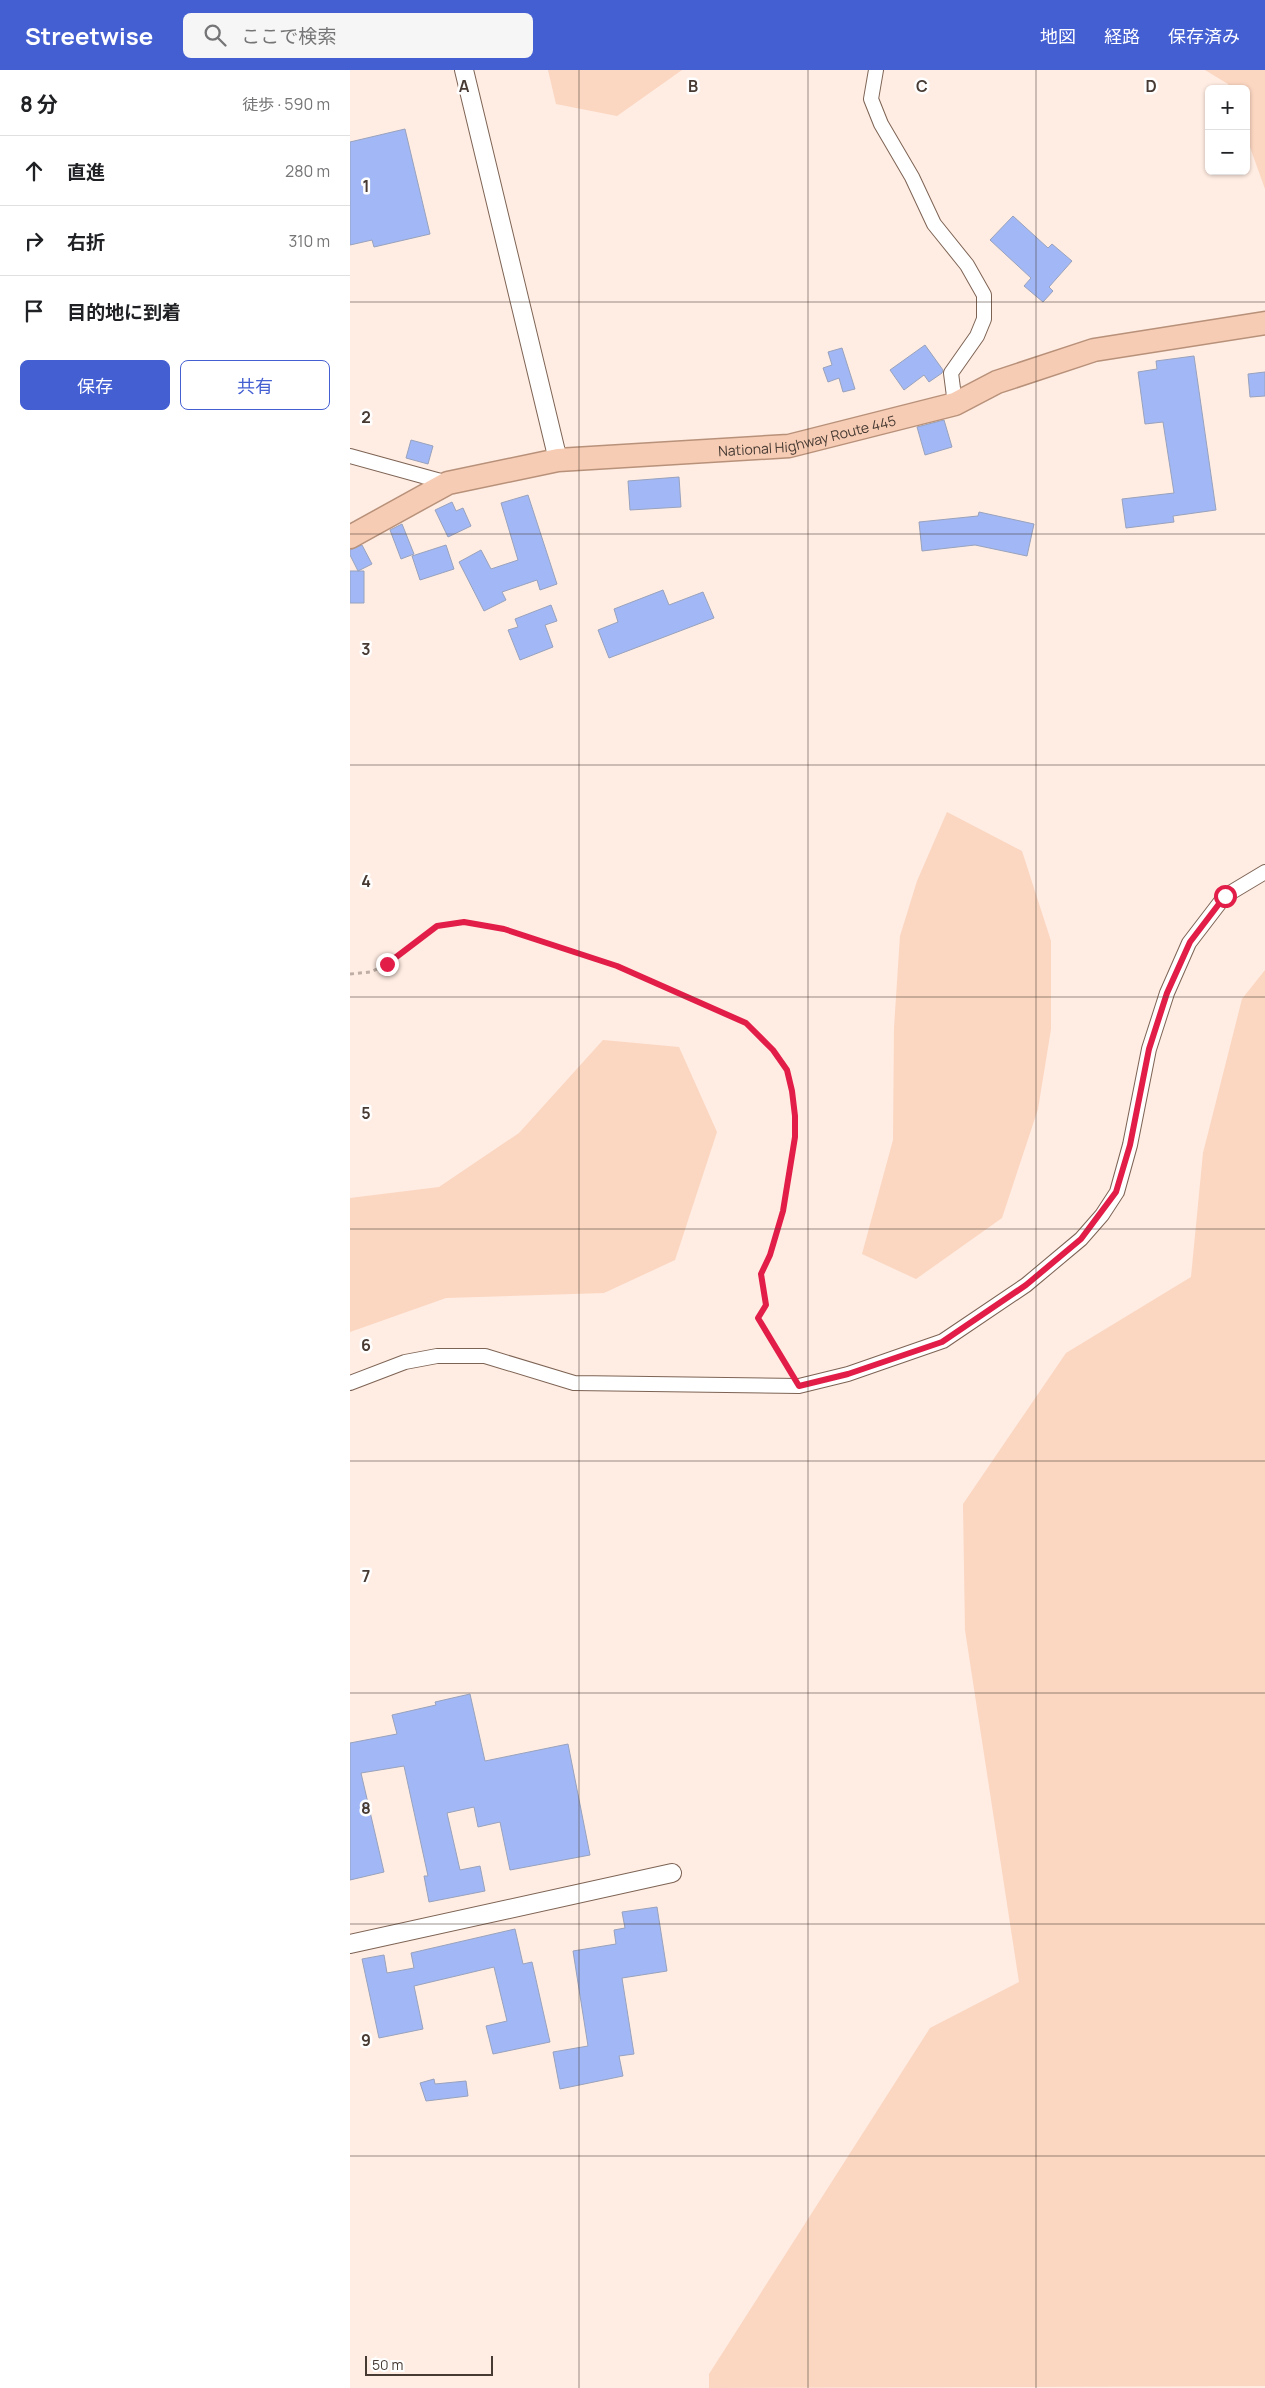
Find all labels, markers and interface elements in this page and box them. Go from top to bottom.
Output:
search box [183,13,533,58]
text: Streetwise [25,19,153,52]
icon: search [201,21,229,49]
text: ここで検索 [241,23,336,49]
text: 地図 [1040,24,1076,48]
text: 経路 [1104,24,1140,48]
text: 保存済み [1168,24,1240,48]
text: A [459,75,470,97]
text: B [688,75,698,97]
text: C [916,75,928,97]
text: D [1145,75,1157,97]
map controls [1205,85,1250,175]
button: + [1205,85,1250,130]
text: 8 分 [20,90,58,118]
text: 徒歩 · 590 m [242,93,330,115]
button: − [1205,130,1250,175]
icon: ahead [20,157,48,185]
text: 直進 [67,159,105,185]
text: 280 m [285,160,330,182]
text: 1 [362,175,370,197]
icon: right [20,227,48,255]
text: 右折 [67,229,105,255]
text: 310 m [288,230,330,252]
icon: arrive [20,297,48,325]
text: 目的地に到着 [67,299,181,325]
button: 保存 [20,360,170,410]
button: 共有 [180,360,330,410]
text: 2 [361,406,371,428]
street label: National Highway Route 445 [718,410,898,460]
text: 3 [361,638,371,660]
text: 4 [361,870,371,892]
route start [1214,885,1237,908]
route end [376,953,399,976]
text: 5 [361,1102,371,1124]
text: 6 [361,1334,371,1356]
text: 7 [362,1565,370,1587]
text: 8 [361,1797,371,1819]
text: 9 [361,2029,371,2051]
scale bar [365,2353,492,2376]
text: 50 m [372,2355,403,2374]

